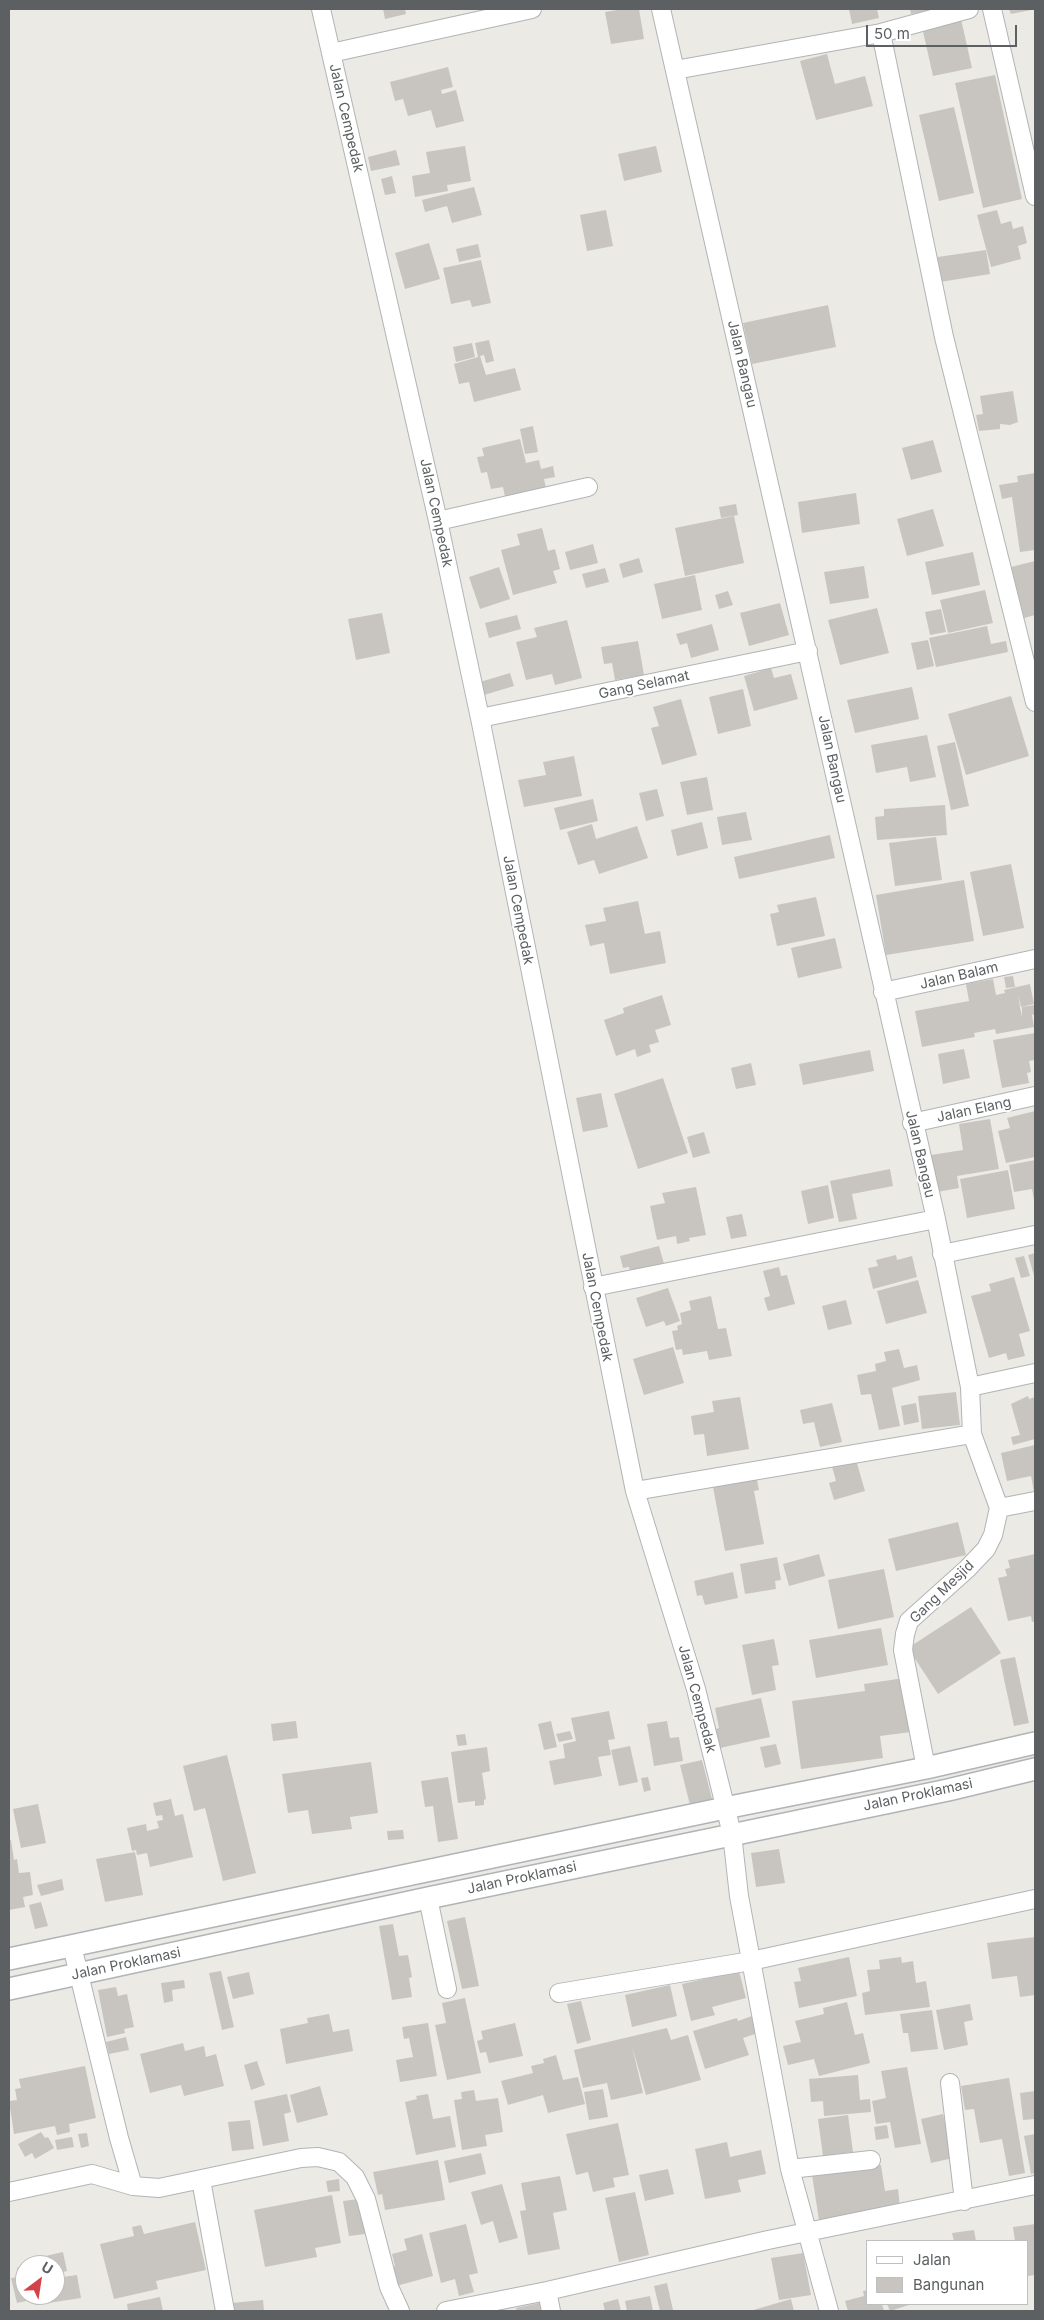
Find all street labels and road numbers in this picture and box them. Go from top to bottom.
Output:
street label: Jalan Cempedak [325,62,367,174]
street label: Jalan Bangau [724,319,760,409]
street label: Jalan Cempedak [416,457,456,569]
street label: Gang Selamat [597,667,691,703]
street label: Jalan Bangau [814,714,850,804]
street label: Jalan Cempedak [499,854,537,966]
street label: Jalan Balam [918,959,1000,993]
street label: Jalan Elang [935,1094,1013,1126]
street label: Jalan Bangau [902,1109,938,1199]
street label: Jalan Cempedak [578,1251,616,1363]
street label: Gang Mesjid [906,1557,978,1627]
street label: Jalan Cempedak [675,1643,719,1755]
street label: Jalan Proklamasi [862,1775,974,1815]
street label: Jalan Proklamasi [466,1858,578,1898]
street label: Jalan Proklamasi [70,1944,182,1984]

